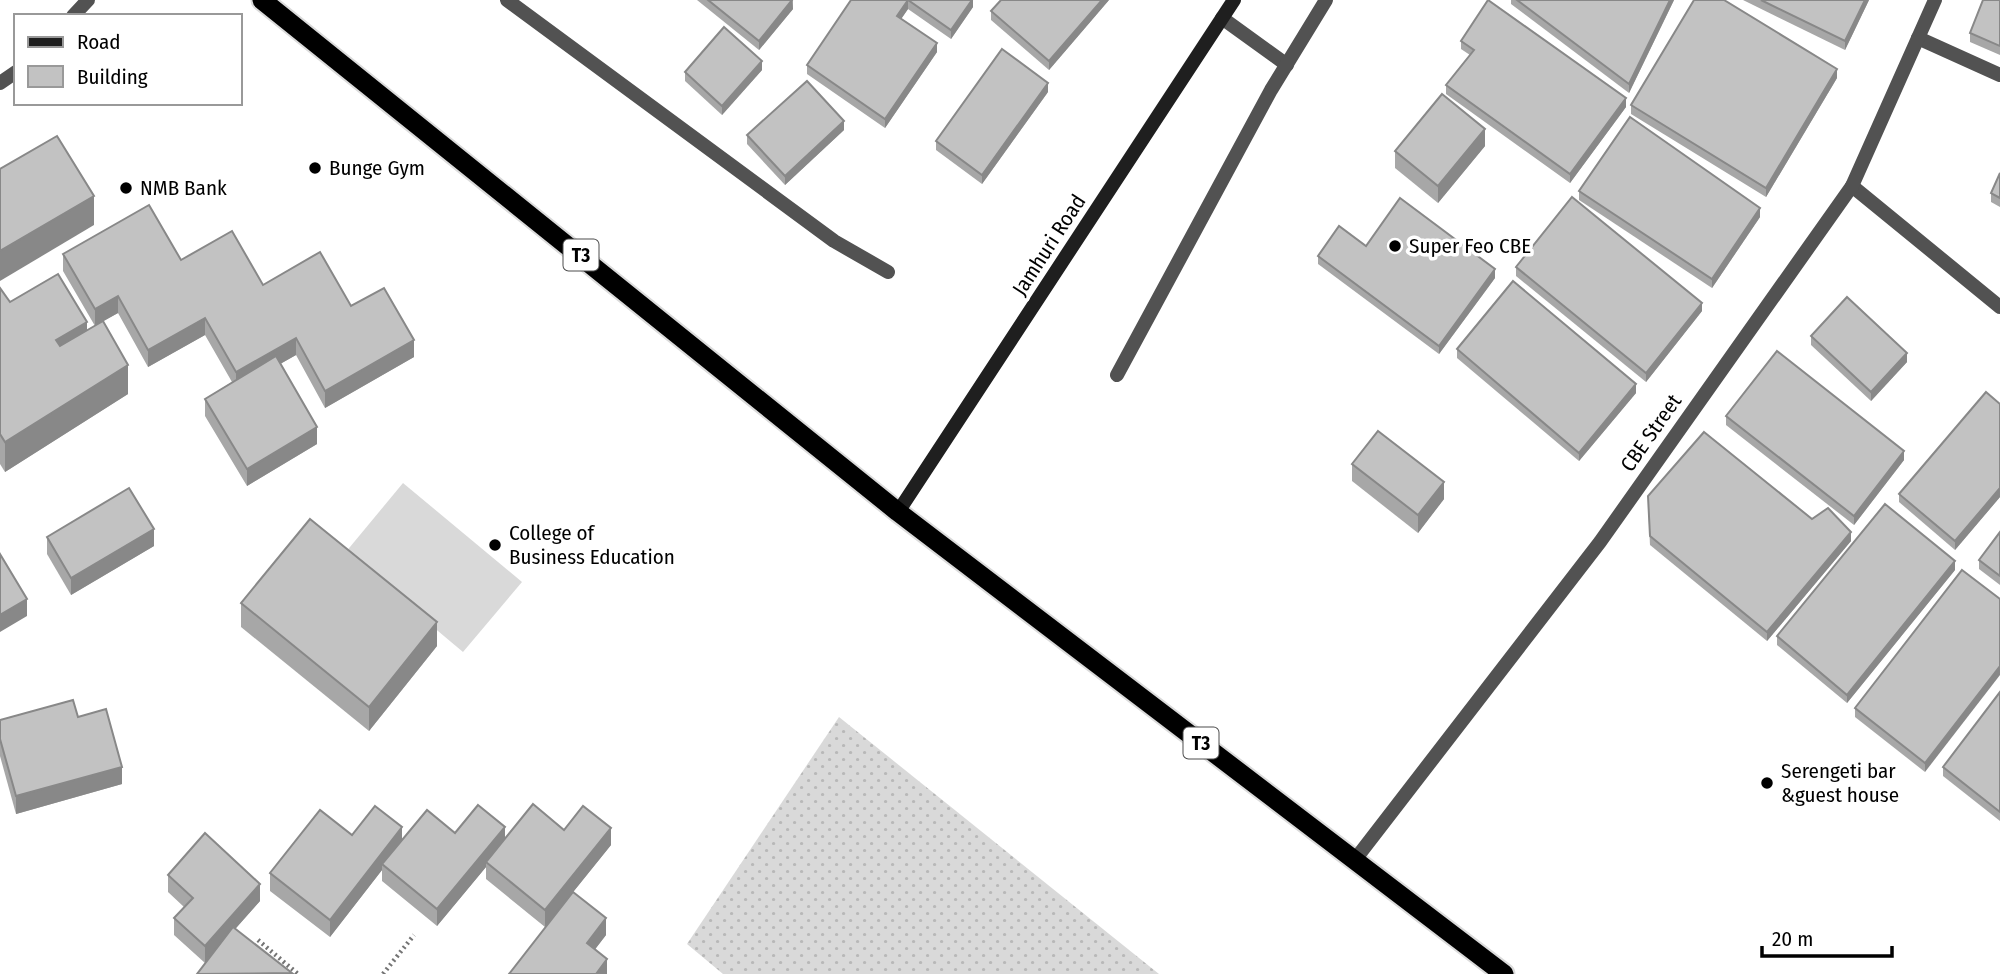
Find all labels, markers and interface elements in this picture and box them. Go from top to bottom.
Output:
legend [14,14,242,105]
text: Road [77,29,121,55]
text: Building [77,64,148,90]
place label: Bunge Gym [329,155,425,181]
marker: Bunge Gym [307,160,323,176]
place label: NMB Bank [140,175,227,201]
marker: NMB Bank [118,180,134,196]
street label: Jamhuri Road [1007,190,1091,300]
place label: Super Feo CBE [1409,233,1531,259]
marker: Super Feo CBE [1387,238,1403,254]
road number: T3 [564,240,598,270]
street label: CBE Street [1615,389,1687,477]
place label: College of Business Education [509,520,675,570]
marker: College of Business Education [487,537,503,553]
road number: T3 [1184,728,1218,758]
place label: Serengeti bar &guest house [1781,758,1899,808]
marker: Serengeti bar &guest house [1759,775,1775,791]
scale bar [1762,914,1892,958]
text: 20 m [1772,926,1813,952]

